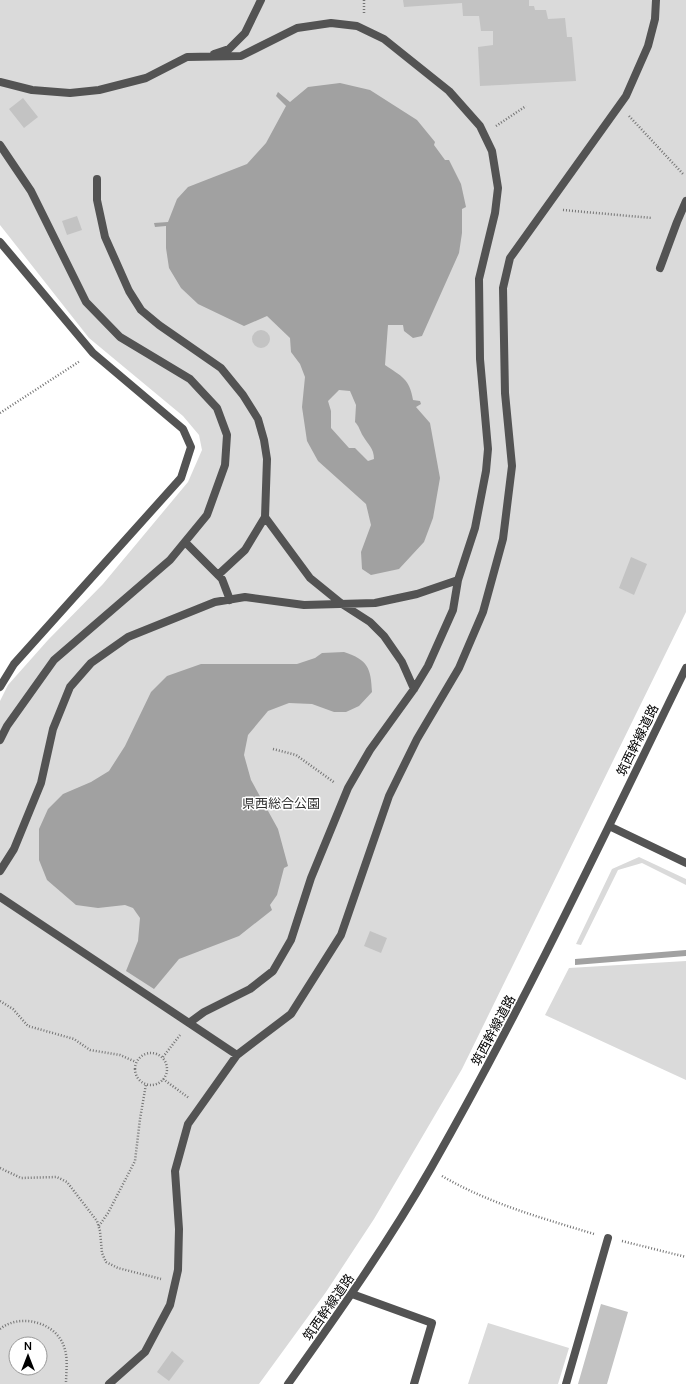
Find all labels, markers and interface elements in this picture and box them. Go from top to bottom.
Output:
street label: 筑西幹線道路 [612,701,662,779]
park label: 県西総合公園 [242,794,320,812]
street label: 筑西幹線道路 [467,991,519,1069]
street label: 筑西幹線道路 [298,1270,358,1344]
north arrow [8,1336,48,1376]
text: N [24,1338,32,1353]

